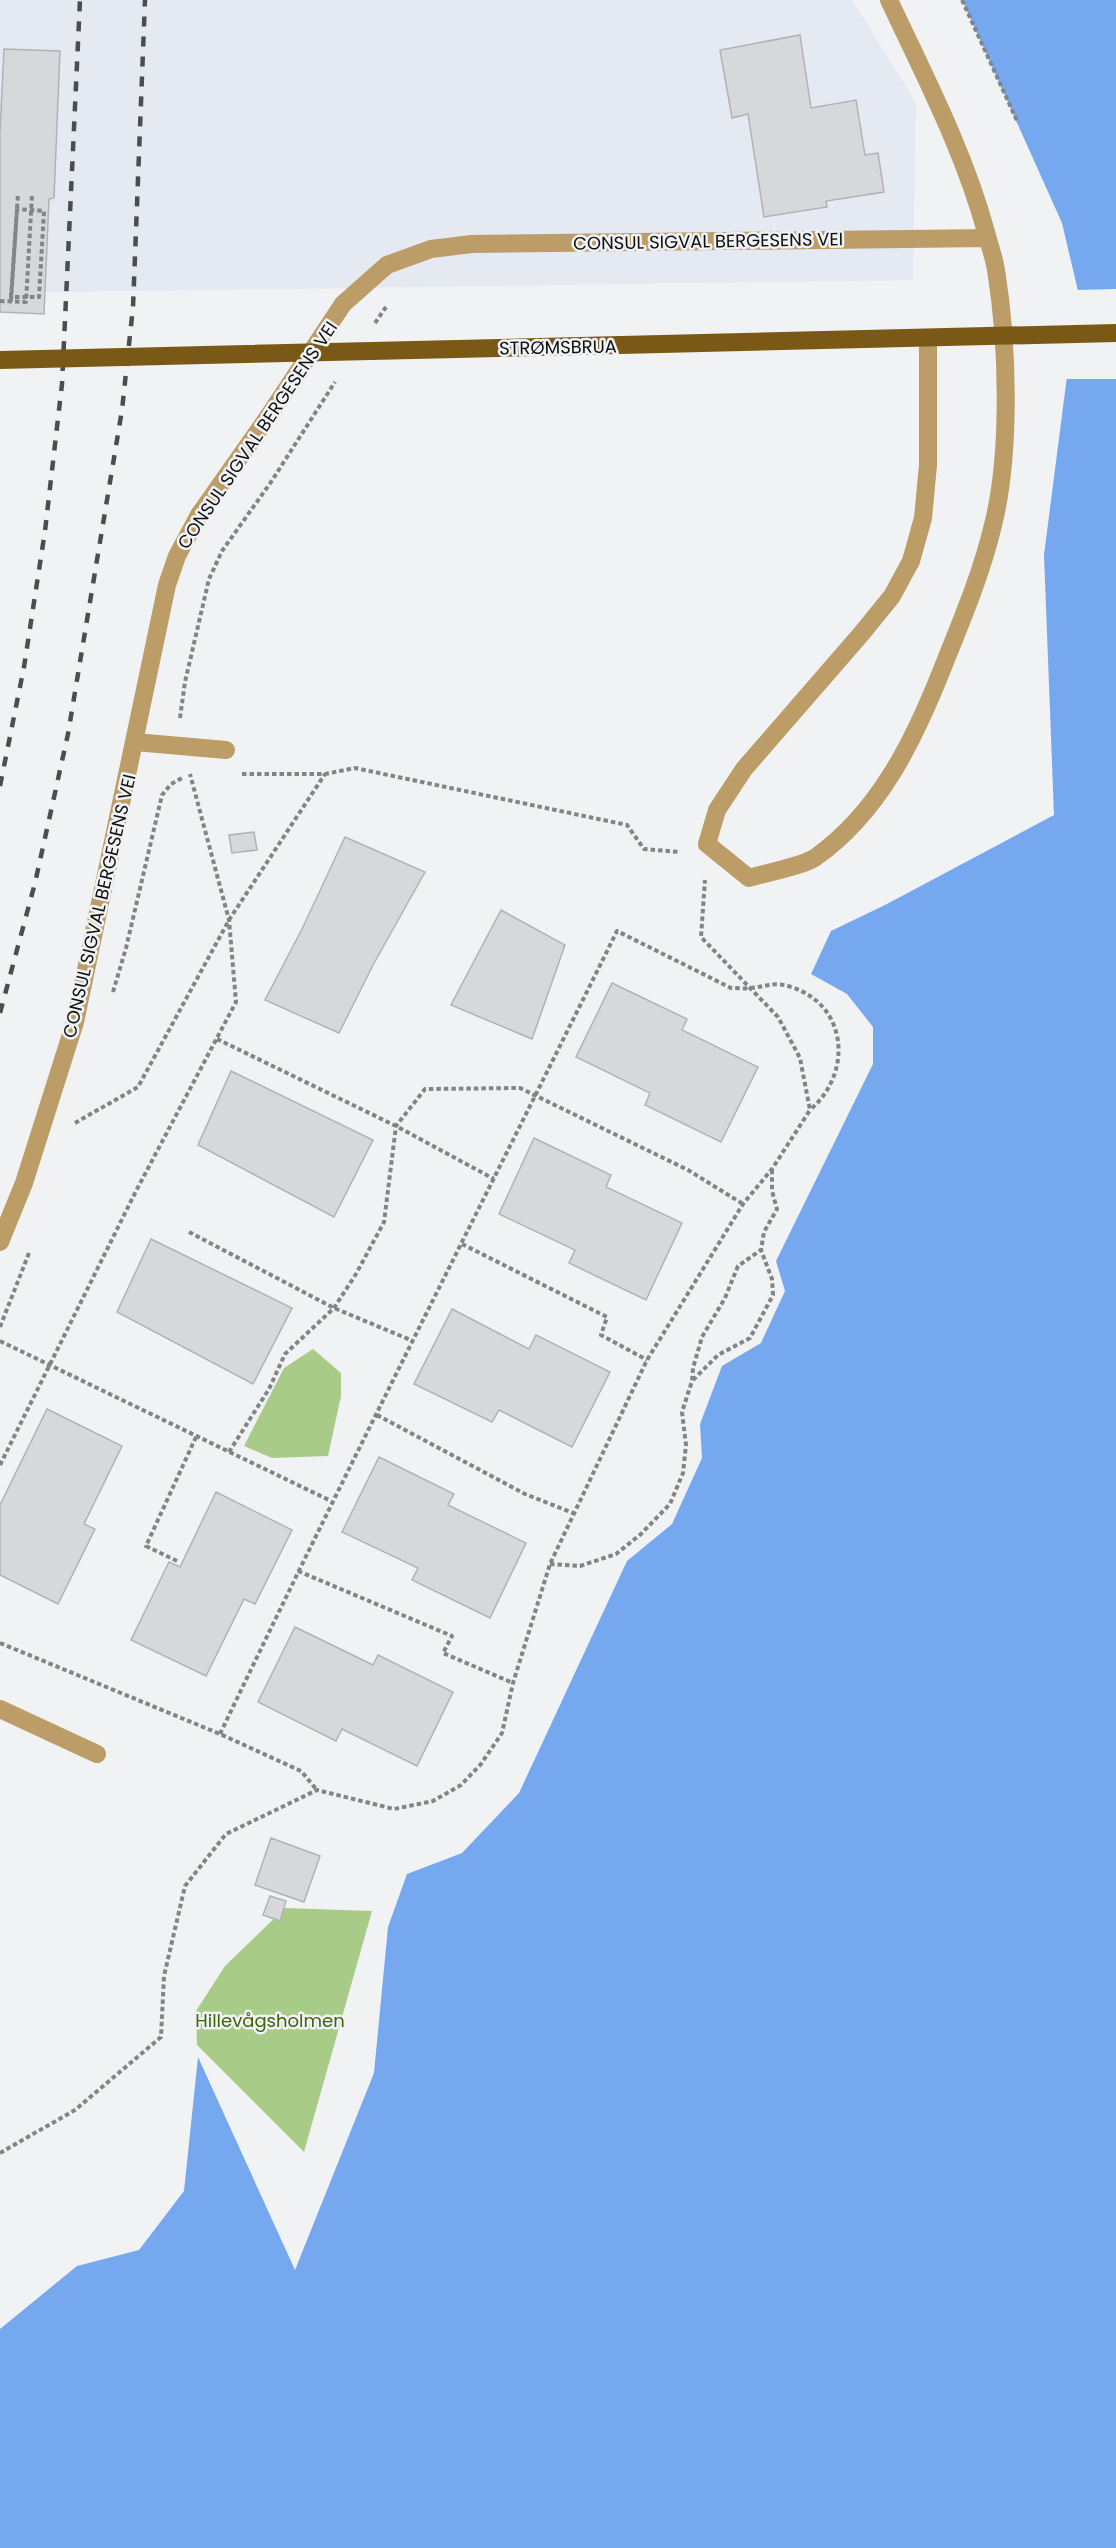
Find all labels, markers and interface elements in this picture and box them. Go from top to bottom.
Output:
street label: CONSUL SIGVAL BERGESENS VEI [573,226,843,256]
street label: CONSUL SIGVAL BERGESENS VEI [171,316,343,554]
street label: STRØMSBRUA [499,333,617,361]
street label: CONSUL SIGVAL BERGESENS VEI [56,772,142,1040]
park label: Hillevågsholmen [195,2008,345,2033]

